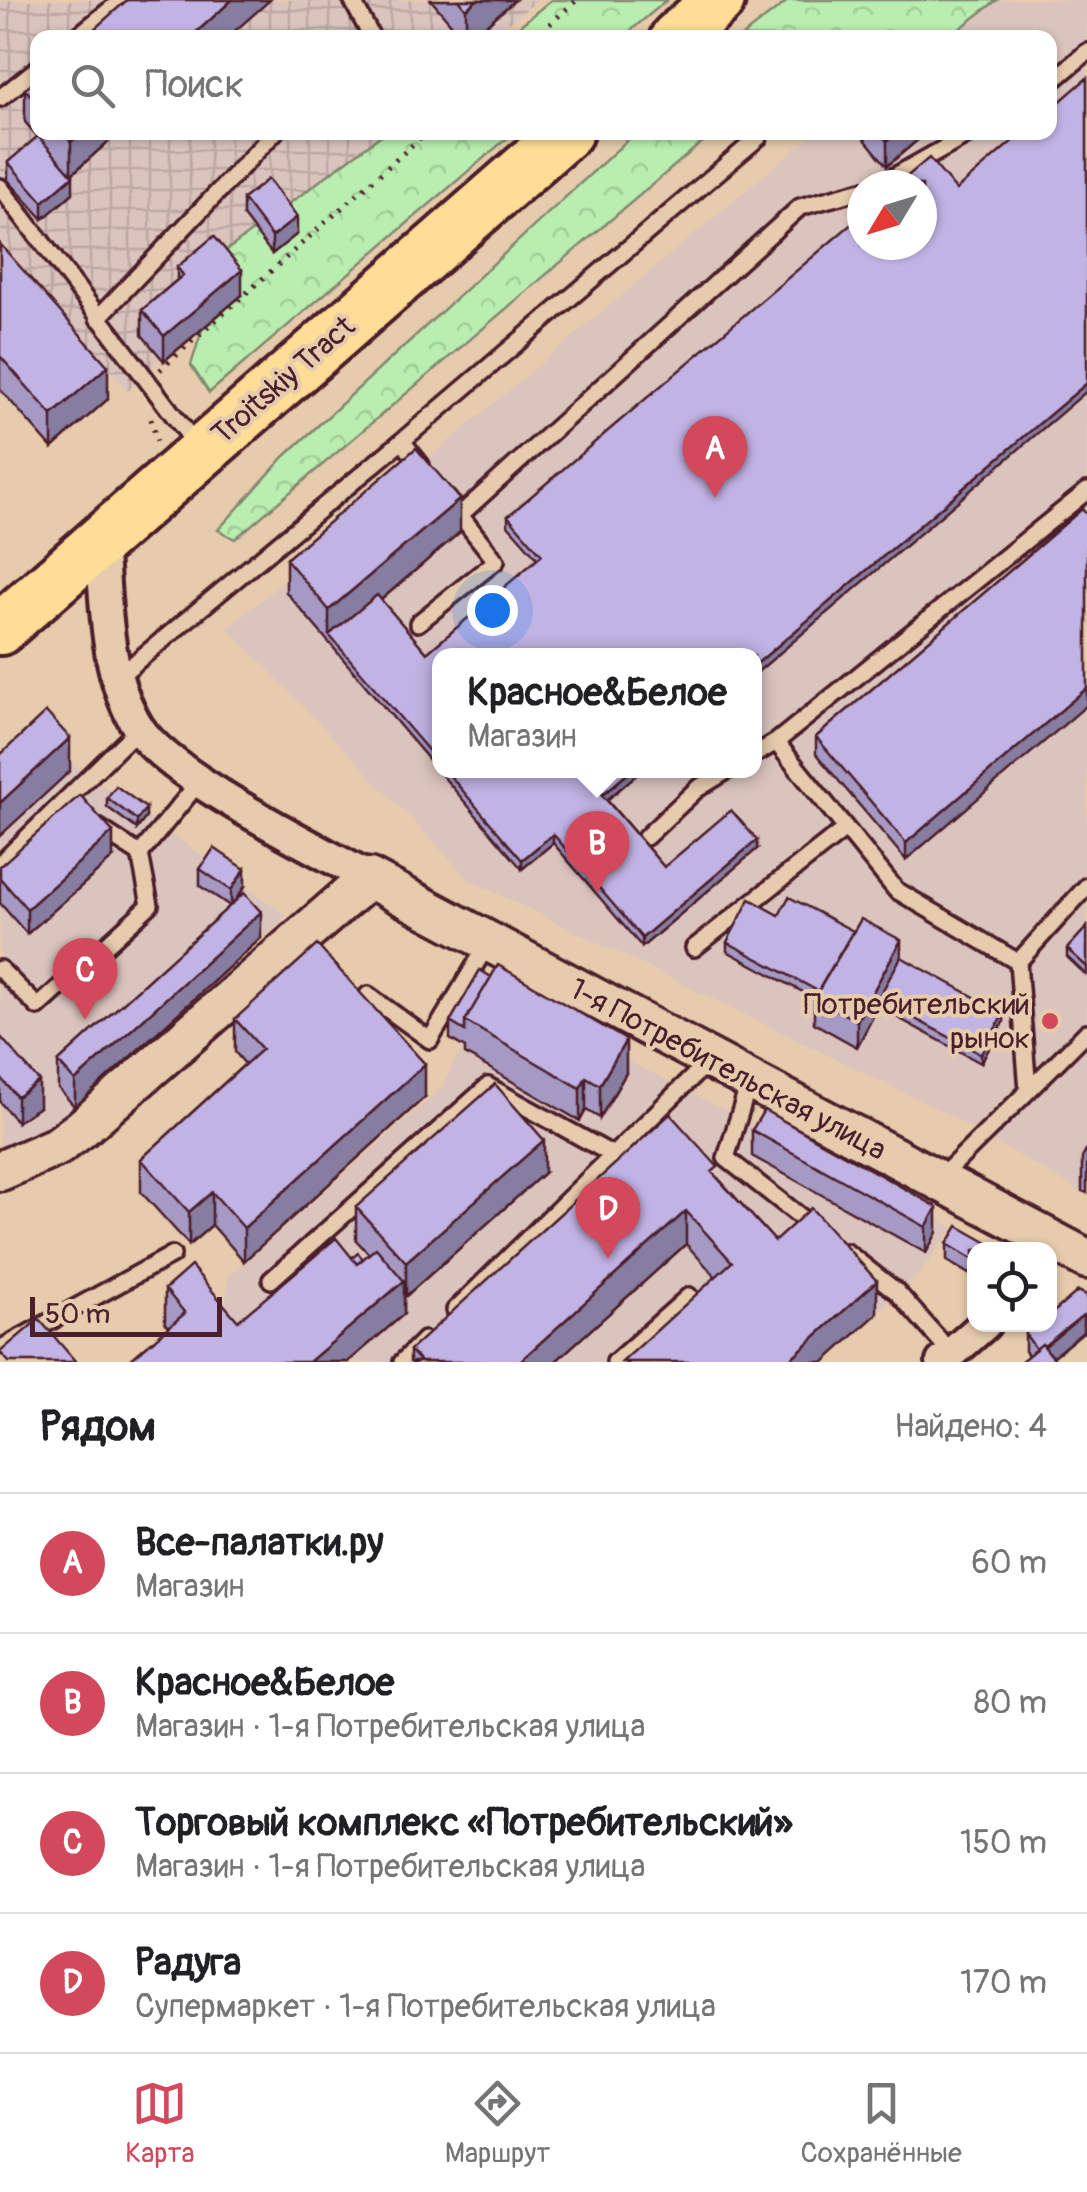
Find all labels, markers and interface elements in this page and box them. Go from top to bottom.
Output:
search box [30,30,1057,140]
icon: search [65,58,120,113]
text: Поиск [145,61,244,109]
north arrow [847,170,937,260]
street label: Troitskiy Tract [204,308,363,453]
pin: A [682,416,748,498]
your location [467,585,518,636]
popup [432,648,762,778]
text: Красное&Белое [467,669,727,717]
text: Магазин [467,717,577,757]
pin: B [564,810,630,893]
pin: C [52,938,118,1020]
street label: 1-я Потребительская улица [563,970,892,1169]
place label: Потребительский рынок [803,986,1030,1057]
marker: Потребительский рынок [1039,1010,1061,1032]
pin: D [576,1176,640,1259]
map controls [967,1242,1057,1332]
button: locate [967,1242,1057,1332]
scale bar [30,1292,222,1336]
text: 50 m [45,1297,110,1332]
text: Рядом [40,1401,156,1453]
text: Найдено: 4 [894,1407,1047,1447]
text: Все-палатки.ру [135,1519,383,1567]
text: A [62,1543,83,1583]
text: 60 m [971,1543,1047,1583]
text: Магазин [135,1567,244,1607]
text: Красное&Белое [135,1659,394,1707]
text: B [63,1683,82,1723]
text: 80 m [974,1683,1047,1723]
text: Магазин · 1-я Потребительская улица [135,1707,645,1747]
text: Торговый комплекс «Потребительский» [135,1799,793,1847]
text: C [63,1823,82,1863]
text: 150 m [960,1823,1047,1863]
text: Магазин · 1-я Потребительская улица [135,1847,645,1887]
text: Радуга [135,1939,241,1987]
text: D [62,1963,83,2003]
text: 170 m [960,1963,1047,2003]
text: Супермаркет · 1-я Потребительская улица [135,1987,716,2027]
tab: Карта [125,2076,195,2171]
tab: Маршрут [445,2076,550,2171]
tab: Сохранённые [800,2076,962,2171]

